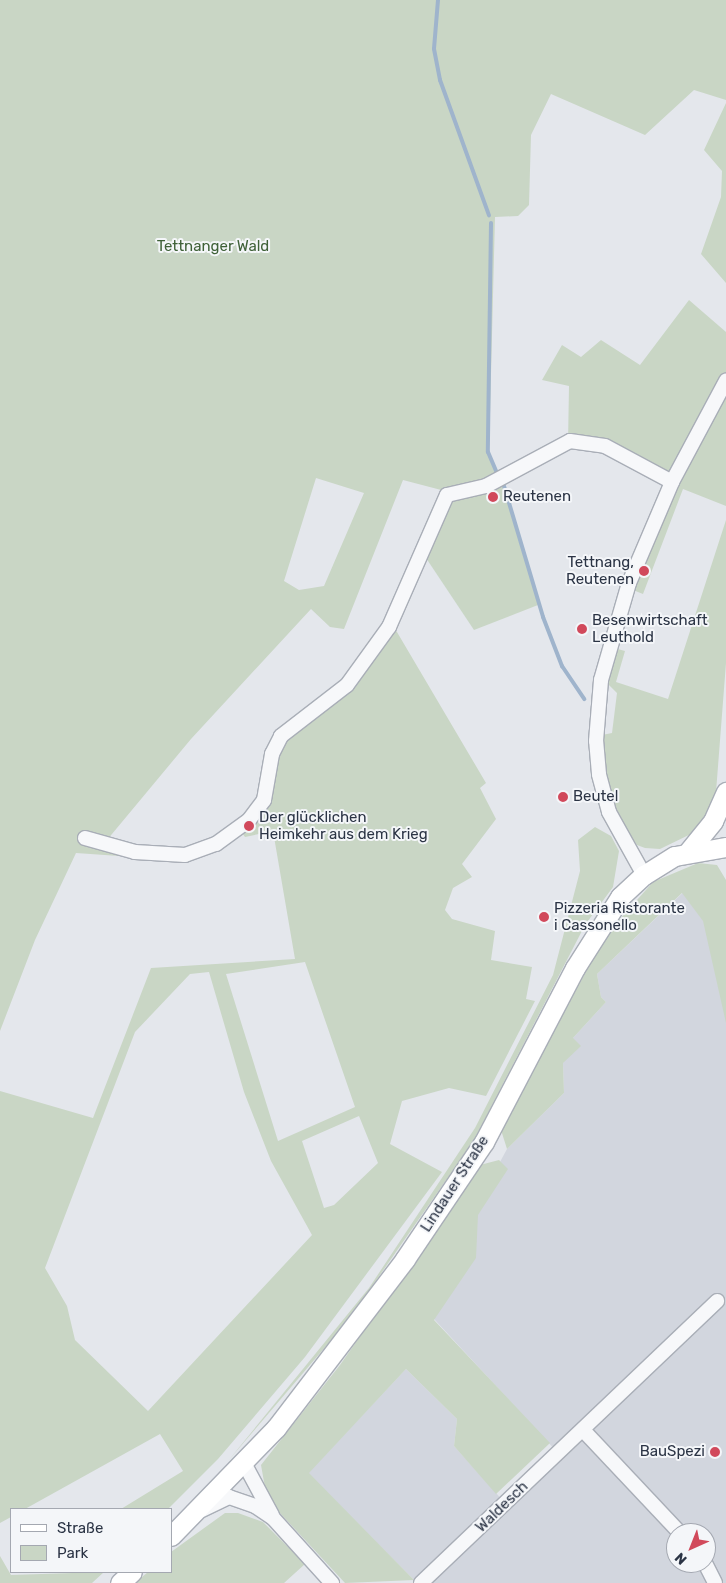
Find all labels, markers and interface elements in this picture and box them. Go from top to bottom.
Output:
park label: Tettnanger Wald [156,238,270,256]
place label: Reutenen [503,488,571,506]
marker: Reutenen [487,491,499,503]
place label: Tettnang, Reutenen [566,553,634,588]
marker: Tettnang, Reutenen [638,565,650,577]
place label: Besenwirtschaft Leuthold [592,611,708,646]
marker: Besenwirtschaft Leuthold [576,623,588,635]
place label: Beutel [573,788,618,806]
marker: Beutel [557,791,569,803]
place label: Der glücklichen Heimkehr aus dem Krieg [259,808,428,843]
marker: Der glücklichen Heimkehr aus dem Krieg [243,820,255,832]
place label: Pizzeria Ristorante i Cassonello [554,899,685,934]
marker: Pizzeria Ristorante i Cassonello [538,911,550,923]
street label: Lindauer Straße [417,1132,493,1236]
place label: BauSpezi [640,1443,705,1461]
marker: BauSpezi [709,1446,721,1458]
street label: Waldesch [472,1478,532,1536]
legend [10,1508,172,1573]
text: Straße [57,1519,103,1537]
north arrow [666,1523,716,1573]
text: Park [57,1544,88,1562]
text: N [671,1549,690,1568]

